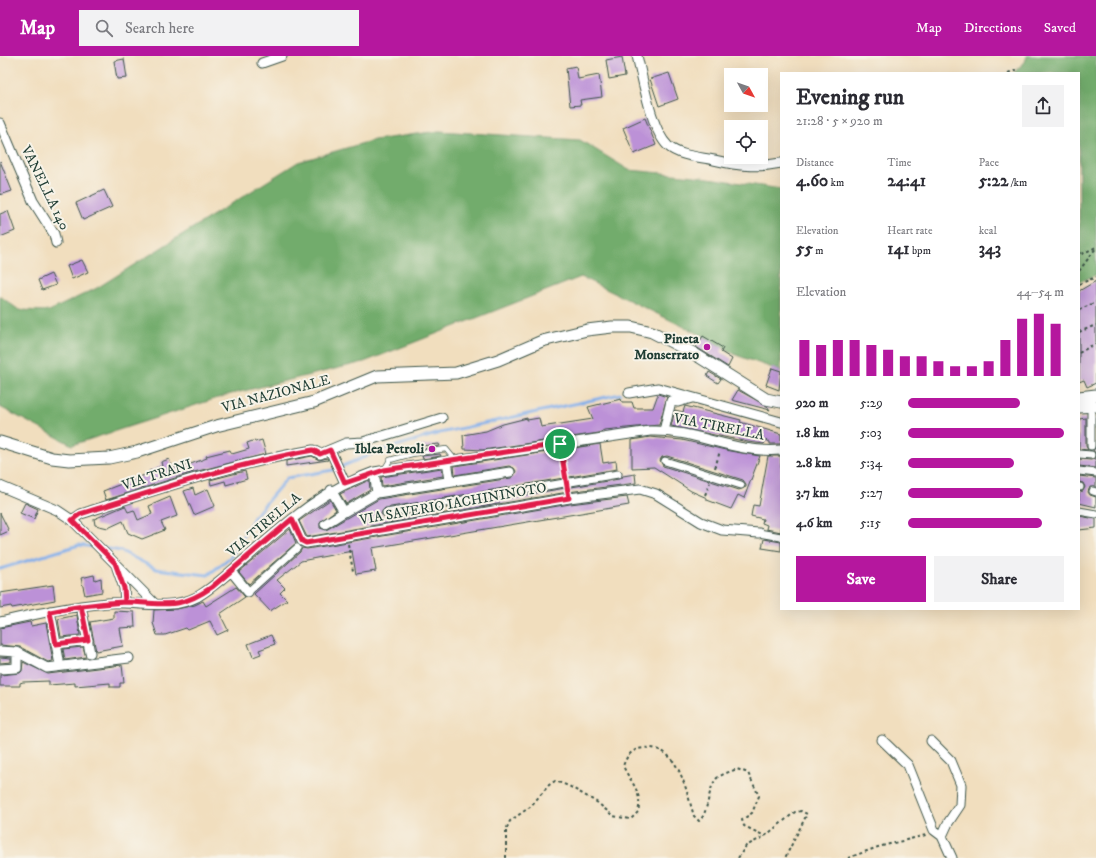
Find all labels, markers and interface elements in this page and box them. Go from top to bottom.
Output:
search box [79,10,359,46]
text: Map [20,17,55,40]
icon: search [93,17,115,39]
text: Search here [125,19,194,38]
text: Map [916,19,942,37]
text: Directions [964,19,1022,37]
text: Saved [1044,19,1076,37]
north arrow [724,68,768,112]
map controls [724,68,768,164]
text: Evening run [796,84,904,111]
button: share [1022,85,1064,127]
text: 21:28 · 5 × 920 m [796,113,883,129]
button: locate [724,120,768,164]
street label: VANELLA 140 [16,142,73,233]
text: Distance [796,156,834,170]
text: Time [887,156,911,170]
text: Pace [979,156,999,170]
text: 4.60 [796,170,828,192]
text: 24:41 [887,170,926,192]
text: 5:22 [979,170,1008,192]
text: km [828,176,844,190]
text: /km [1008,176,1027,190]
text: Elevation [796,224,839,238]
text: Heart rate [887,224,932,238]
text: kcal [979,224,997,238]
text: 55 [796,238,813,260]
text: 141 [887,238,910,260]
text: 343 [979,238,1001,260]
text: m [813,244,824,258]
text: bpm [910,244,931,258]
text: Elevation [796,284,846,300]
text: 44–54 m [1016,284,1064,300]
place label: Pineta Monserrato [634,330,700,364]
marker: Pineta Monserrato [702,342,712,352]
street label: VIA NAZIONALE [219,371,332,417]
text: 920 m [796,395,828,411]
text: 5:29 [860,395,883,411]
street label: VIA TIRELLA [671,409,767,445]
text: 1.8 km [796,425,829,441]
text: 5:03 [860,425,882,441]
pin [543,427,577,461]
icon: arrive [549,433,571,455]
place label: Iblea Petroli [355,440,424,458]
marker: Iblea Petroli [427,444,437,454]
street label: VIA TRANI [119,455,195,495]
text: 2.8 km [796,455,831,471]
text: 5:34 [860,455,882,471]
street label: VIA SAVERIO IACHININOTO [357,479,548,529]
text: 3.7 km [796,485,829,501]
text: 5:27 [860,485,883,501]
street label: VIA TIRELLA [222,488,306,562]
text: 4.6 km [796,515,833,531]
text: 5:15 [860,515,881,531]
button: Save [796,556,926,602]
button: Share [934,556,1064,602]

